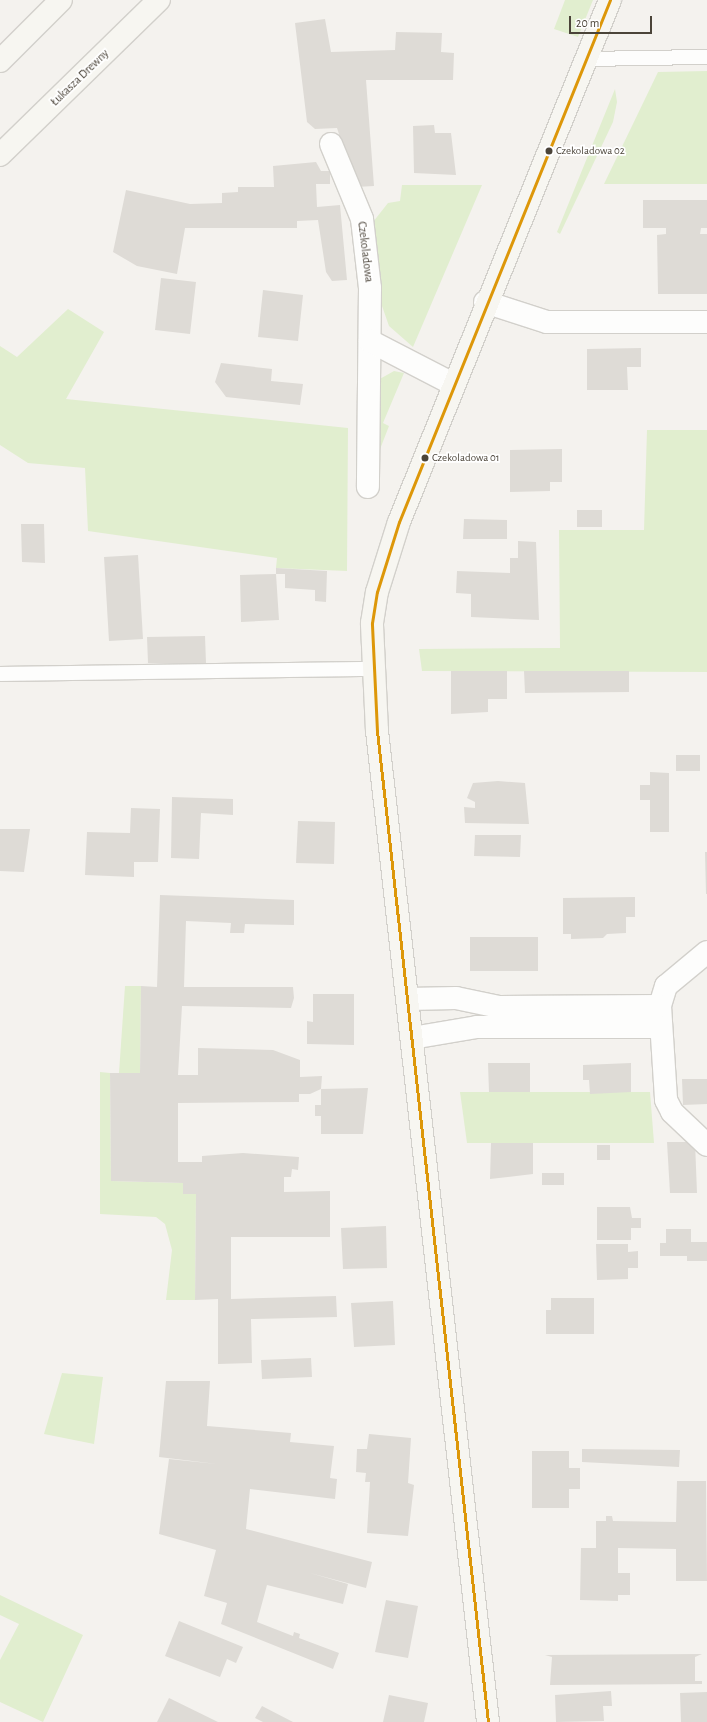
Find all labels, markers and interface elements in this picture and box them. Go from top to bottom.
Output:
scale bar [571,8,654,34]
text: 20 m [576,17,599,29]
street label: Łukasza Drewny [48,47,112,109]
place label: Czekoladowa 02 [556,144,625,158]
marker: Czekoladowa 02 [544,146,554,156]
street label: Czekoladowa [354,221,376,283]
place label: Czekoladowa 01 [432,451,500,465]
marker: Czekoladowa 01 [420,453,430,463]

